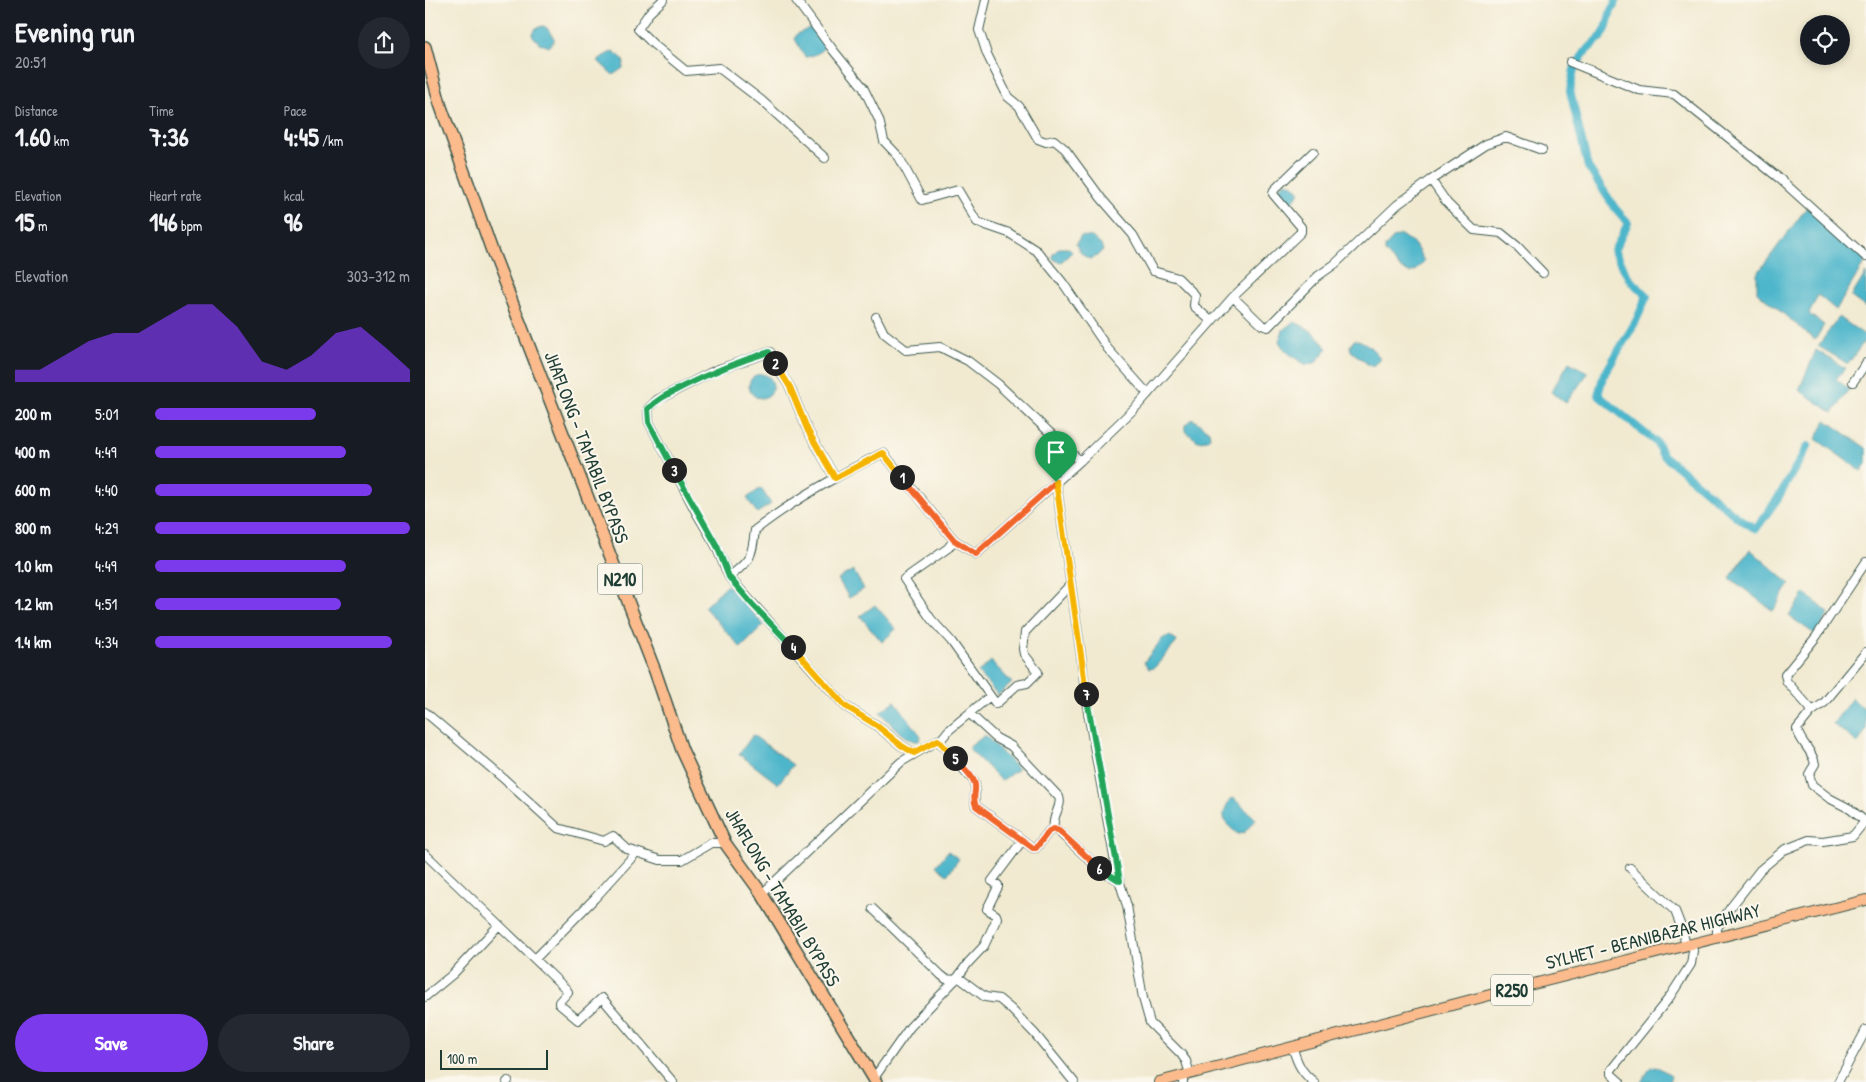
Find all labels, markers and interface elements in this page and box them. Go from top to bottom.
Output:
text: Evening run [15,13,135,51]
map controls [1800,15,1850,65]
button: locate [1800,15,1850,65]
button: share [358,17,410,69]
text: 20:51 [15,51,46,73]
text: Distance [15,101,58,120]
text: Time [149,101,174,120]
text: Pace [284,101,307,120]
text: 1.60 [15,120,51,154]
text: 7:36 [149,120,189,154]
text: 4:45 [284,120,319,154]
text: km [51,131,69,150]
text: /km [319,131,343,150]
text: Elevation [15,186,62,205]
text: Heart rate [149,186,202,205]
text: kcal [284,186,304,205]
text: 15 [15,205,35,239]
text: 146 [149,205,178,239]
text: 96 [284,205,303,239]
text: m [35,216,47,235]
text: bpm [178,216,202,235]
text: Elevation [15,265,68,287]
text: 303–312 m [347,265,410,287]
street label: JHAFLONG - TAMABIL BYPASS [538,347,636,547]
pin: 2 [763,350,787,376]
text: 2 [772,354,779,373]
text: 200 m [15,403,51,425]
text: 5:01 [95,403,118,425]
pin [1035,431,1077,482]
icon: arrive [1042,438,1070,466]
text: 400 m [15,441,50,463]
text: 4:49 [95,441,117,463]
pin: 3 [661,458,687,482]
text: 3 [671,461,678,480]
pin: 1 [889,464,915,490]
text: 1 [900,468,905,487]
text: 600 m [15,479,50,501]
text: 4:40 [95,479,118,501]
text: 800 m [15,517,51,539]
text: 4:29 [95,517,118,539]
text: 1.0 km [15,555,53,577]
text: 4:49 [95,555,117,577]
road number: N210 [597,564,643,594]
text: 1.2 km [15,593,53,615]
text: 4:51 [95,593,117,615]
text: 1.4 km [15,631,51,653]
text: 4:34 [95,631,118,653]
pin: 4 [781,634,805,660]
text: 4 [791,638,796,657]
pin: 7 [1073,682,1099,706]
text: 7 [1083,685,1090,704]
pin: 5 [943,746,967,770]
text: 5 [953,749,958,768]
street label: JHAFLONG - TAMABIL BYPASS [719,803,847,991]
pin: 6 [1087,856,1111,880]
text: 6 [1097,859,1102,878]
street label: SYLHET - BEANIBAZAR HIGHWAY [1543,897,1764,975]
road number: R250 [1491,974,1533,1006]
button: Save [15,1014,208,1072]
button: Share [218,1014,410,1072]
scale bar [440,1047,547,1070]
text: 100 m [447,1049,477,1068]

